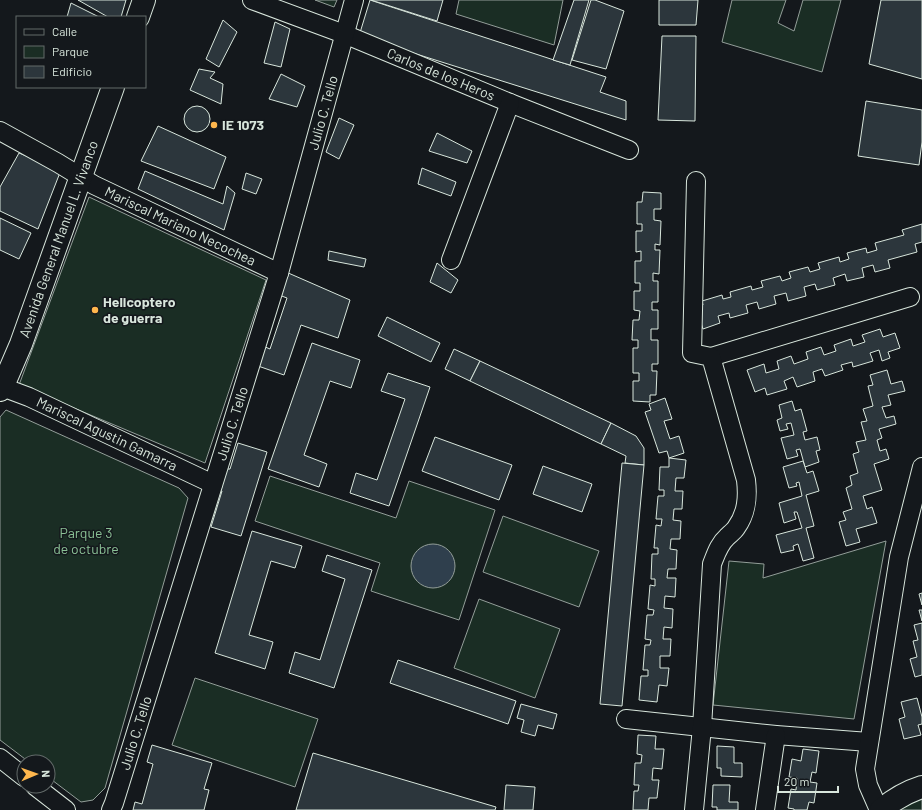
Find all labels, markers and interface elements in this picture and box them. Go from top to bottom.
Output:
legend [16,16,146,88]
text: Calle [52,24,77,38]
text: Parque [52,44,89,58]
street label: Carlos de los Heros [384,44,498,104]
text: Edificio [52,64,92,78]
street label: Julio C. Tello [304,73,341,152]
place label: IE 1073 [222,116,264,133]
marker: IE 1073 [209,120,219,130]
street label: Avenida General Manuel L. Vivanco [15,138,101,340]
street label: Mariscal Mariano Necochea [102,182,259,269]
place label: Helicoptero de guerra [103,293,176,326]
marker: Helicoptero de guerra [90,305,100,315]
street label: Julio C. Tello [212,384,251,463]
street label: Mariscal Agustin Gamarra [34,393,180,474]
park label: Parque 3 de octubre [53,524,119,557]
street label: Julio C. Tello [116,694,155,772]
north arrow [16,754,56,794]
scale bar [778,768,838,794]
text: N [40,770,53,778]
text: 20 m [784,774,810,788]

